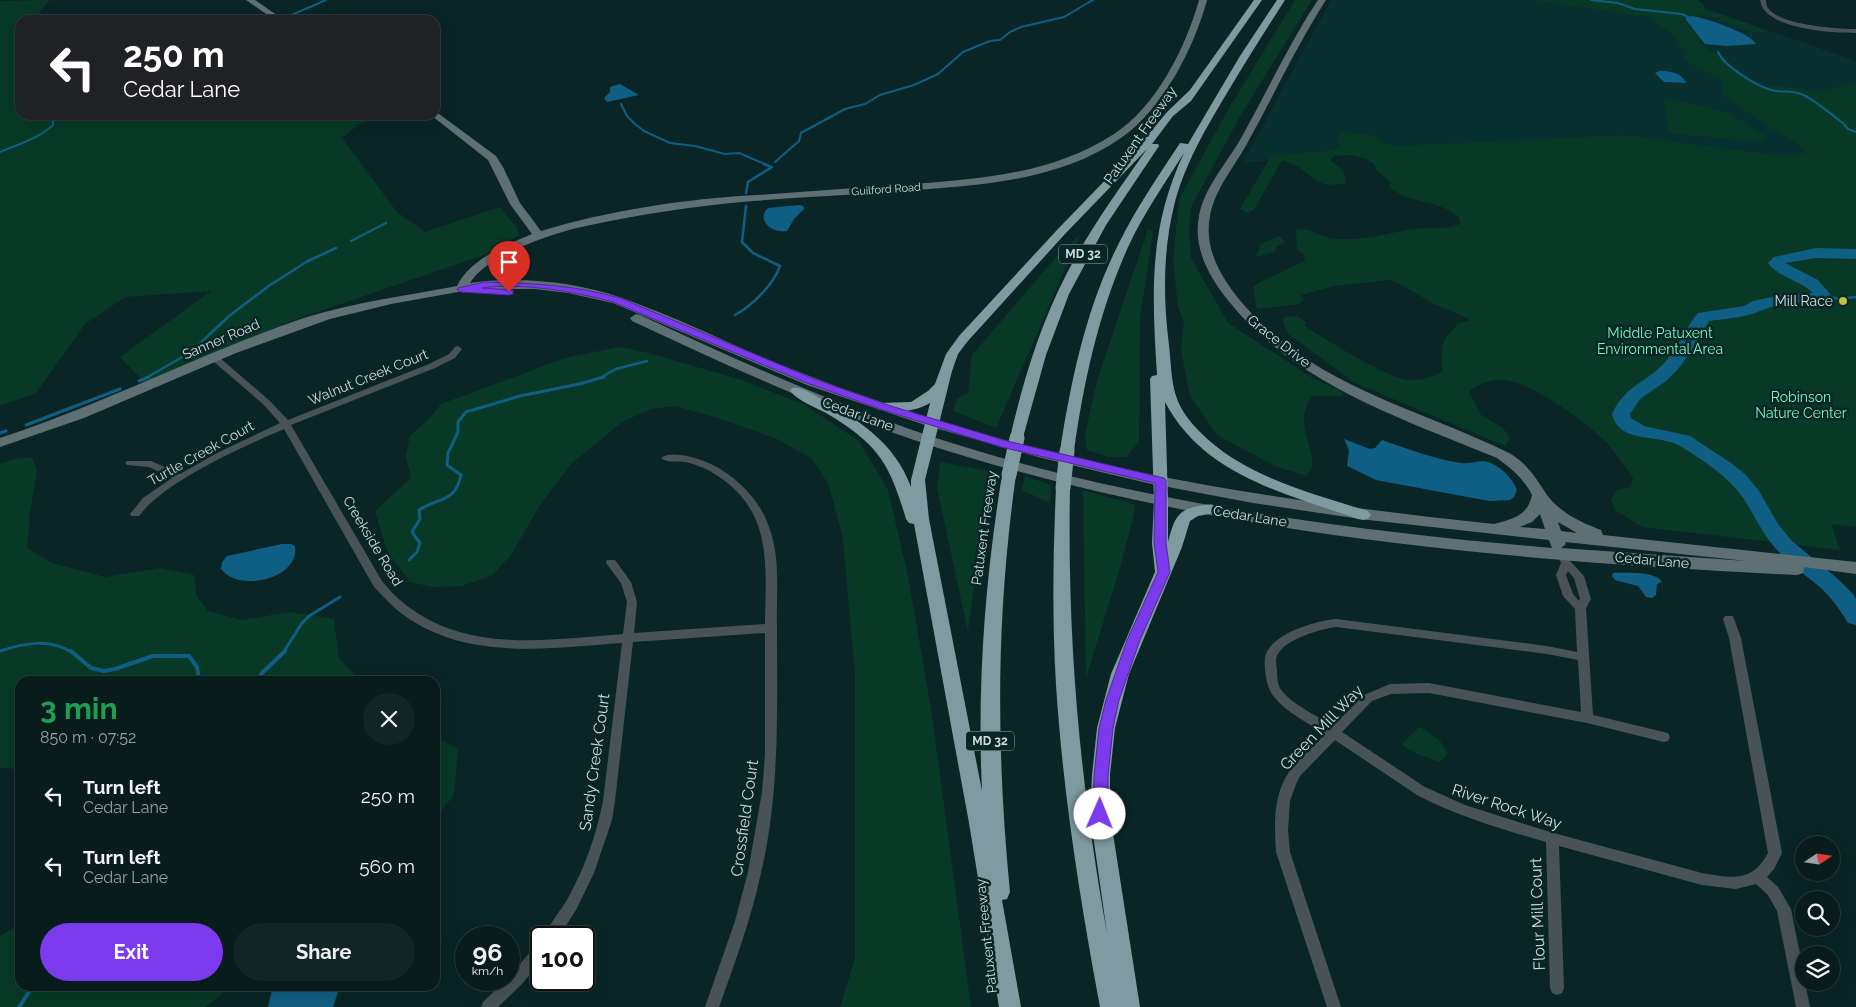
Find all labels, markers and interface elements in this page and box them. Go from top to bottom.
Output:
text: 250 m [123,34,225,75]
icon: left [40,35,105,100]
text: Cedar Lane [123,76,240,102]
street label: Patuxent Freeway [1100,83,1180,187]
street label: Guilford Road [851,181,921,198]
pin [488,241,530,292]
road number: MD 32 [1059,244,1107,264]
icon: arrive [495,248,523,276]
place label: Mill Race [1774,293,1833,309]
marker: Mill Race [1837,295,1849,307]
street label: Grace Drive [1244,311,1314,371]
street label: Sanner Road [180,316,262,362]
park label: Middle Patuxent Environmental Area [1597,325,1723,357]
street label: Walnut Creek Court [306,346,430,408]
park label: Robinson Nature Center [1755,389,1847,421]
street label: Cedar Lane [820,394,896,434]
street label: Turtle Creek Court [145,417,257,489]
street label: Patuxent Freeway [968,469,1000,586]
street label: Creekside Road [340,493,406,589]
street label: Cedar Lane [1212,502,1288,530]
street label: Cedar Lane [1614,549,1690,571]
street label: Green Mill Way [1276,680,1367,774]
text: 3 min [40,691,118,726]
street label: Sandy Creek Court [575,691,614,832]
button: close [363,693,415,745]
text: 850 m · 07:52 [40,728,136,747]
road number: MD 32 [966,731,1014,750]
street label: Crossfield Court [727,758,762,878]
text: Turn left [83,776,160,798]
street label: River Rock Way [1450,780,1564,833]
icon: left [40,782,68,810]
text: 250 m [361,785,415,807]
position arrow [1073,787,1125,839]
text: Cedar Lane [83,798,168,817]
north arrow [1795,836,1840,881]
map controls [1795,836,1840,991]
text: Turn left [83,846,160,868]
icon: left [40,852,68,880]
text: 560 m [359,855,415,877]
street label: Flour Mill Court [1526,857,1549,971]
text: Cedar Lane [83,868,168,887]
street label: Patuxent Freeway [972,877,1000,994]
button: search [1795,891,1840,936]
button: Exit [40,923,223,981]
button: Share [233,923,415,981]
speed limit sign: 100 [530,926,595,991]
text: 96 [473,937,502,967]
button: layers [1795,946,1840,991]
text: km/h [472,964,503,978]

